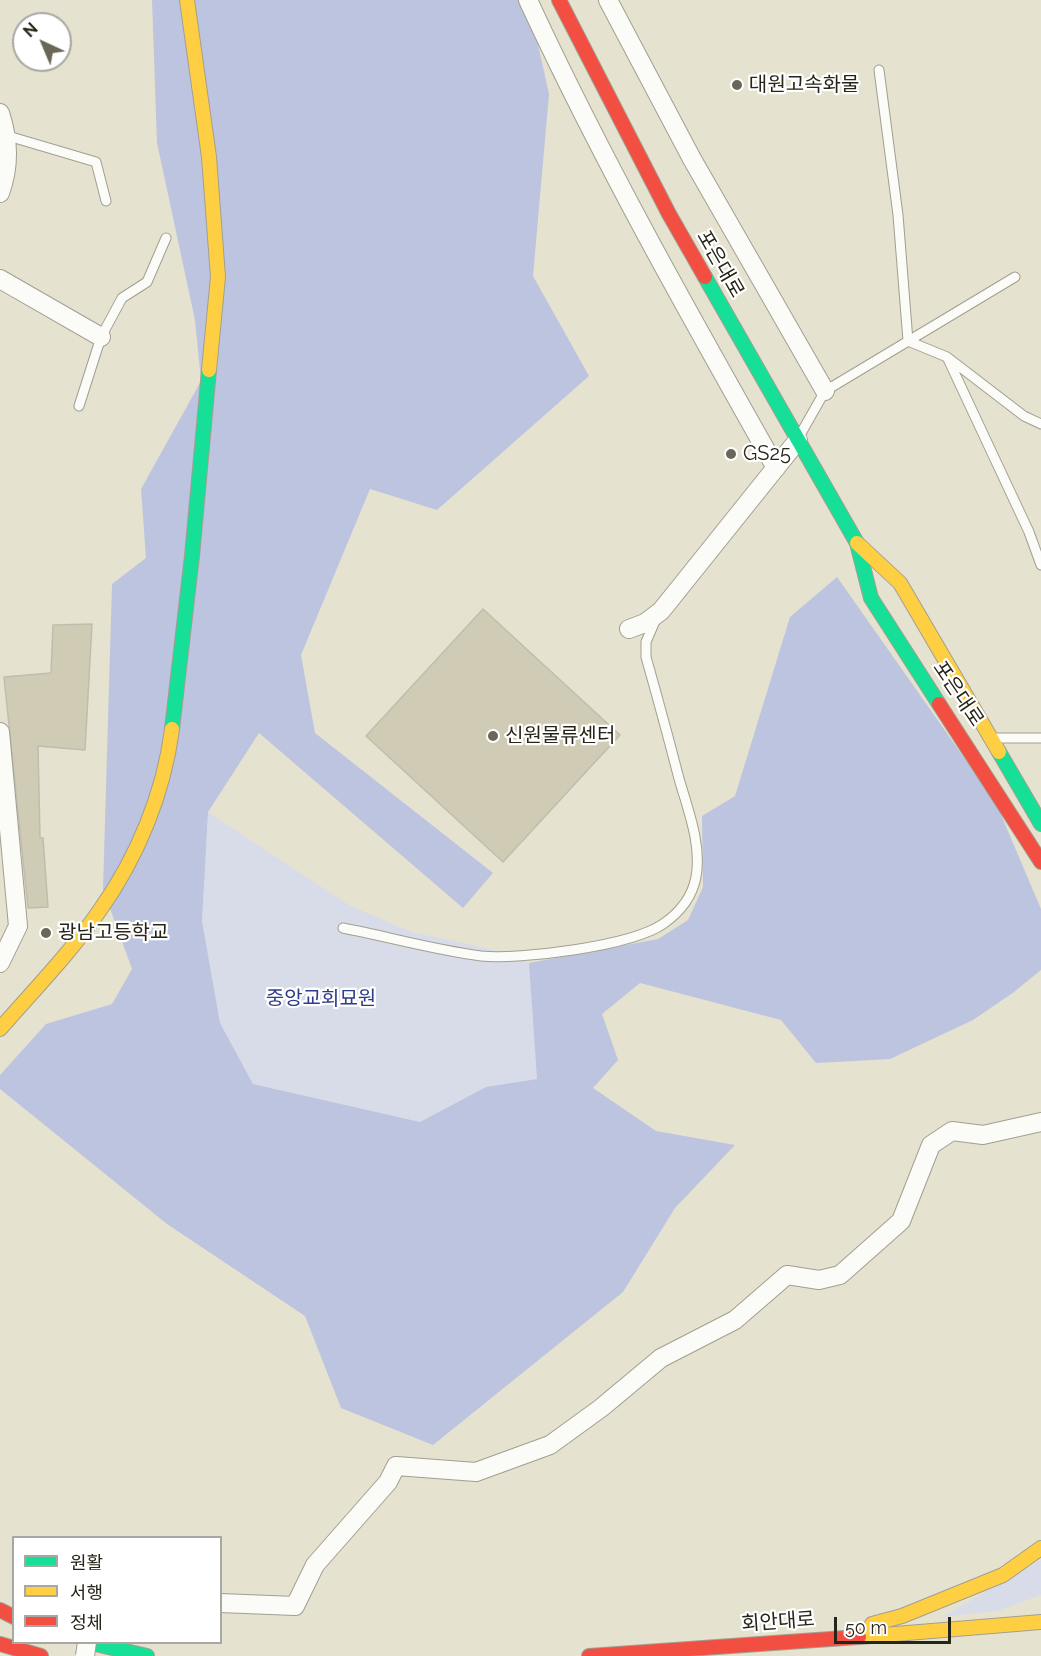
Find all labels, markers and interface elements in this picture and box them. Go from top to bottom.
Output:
north arrow [12,12,72,72]
text: N [20,19,42,41]
place label: 대원고속화물 [749,73,859,97]
marker: 대원고속화물 [730,78,744,92]
street label: 포은대로 [691,226,749,302]
place label: GS25 [743,442,791,466]
marker: GS25 [724,447,738,461]
street label: 포은대로 [927,657,989,731]
place label: 신원물류센터 [505,724,615,748]
marker: 신원물류센터 [486,729,500,743]
place label: 광남고등학교 [58,921,168,945]
marker: 광남고등학교 [39,926,53,940]
park label: 중앙교회묘원 [266,987,376,1011]
legend [12,1536,222,1644]
text: 원활 [70,1552,103,1573]
text: 서행 [70,1582,103,1603]
scale bar [837,1605,954,1643]
street label: 회안대로 [740,1607,816,1637]
text: 정체 [70,1612,103,1633]
text: 50 m [845,1617,887,1638]

